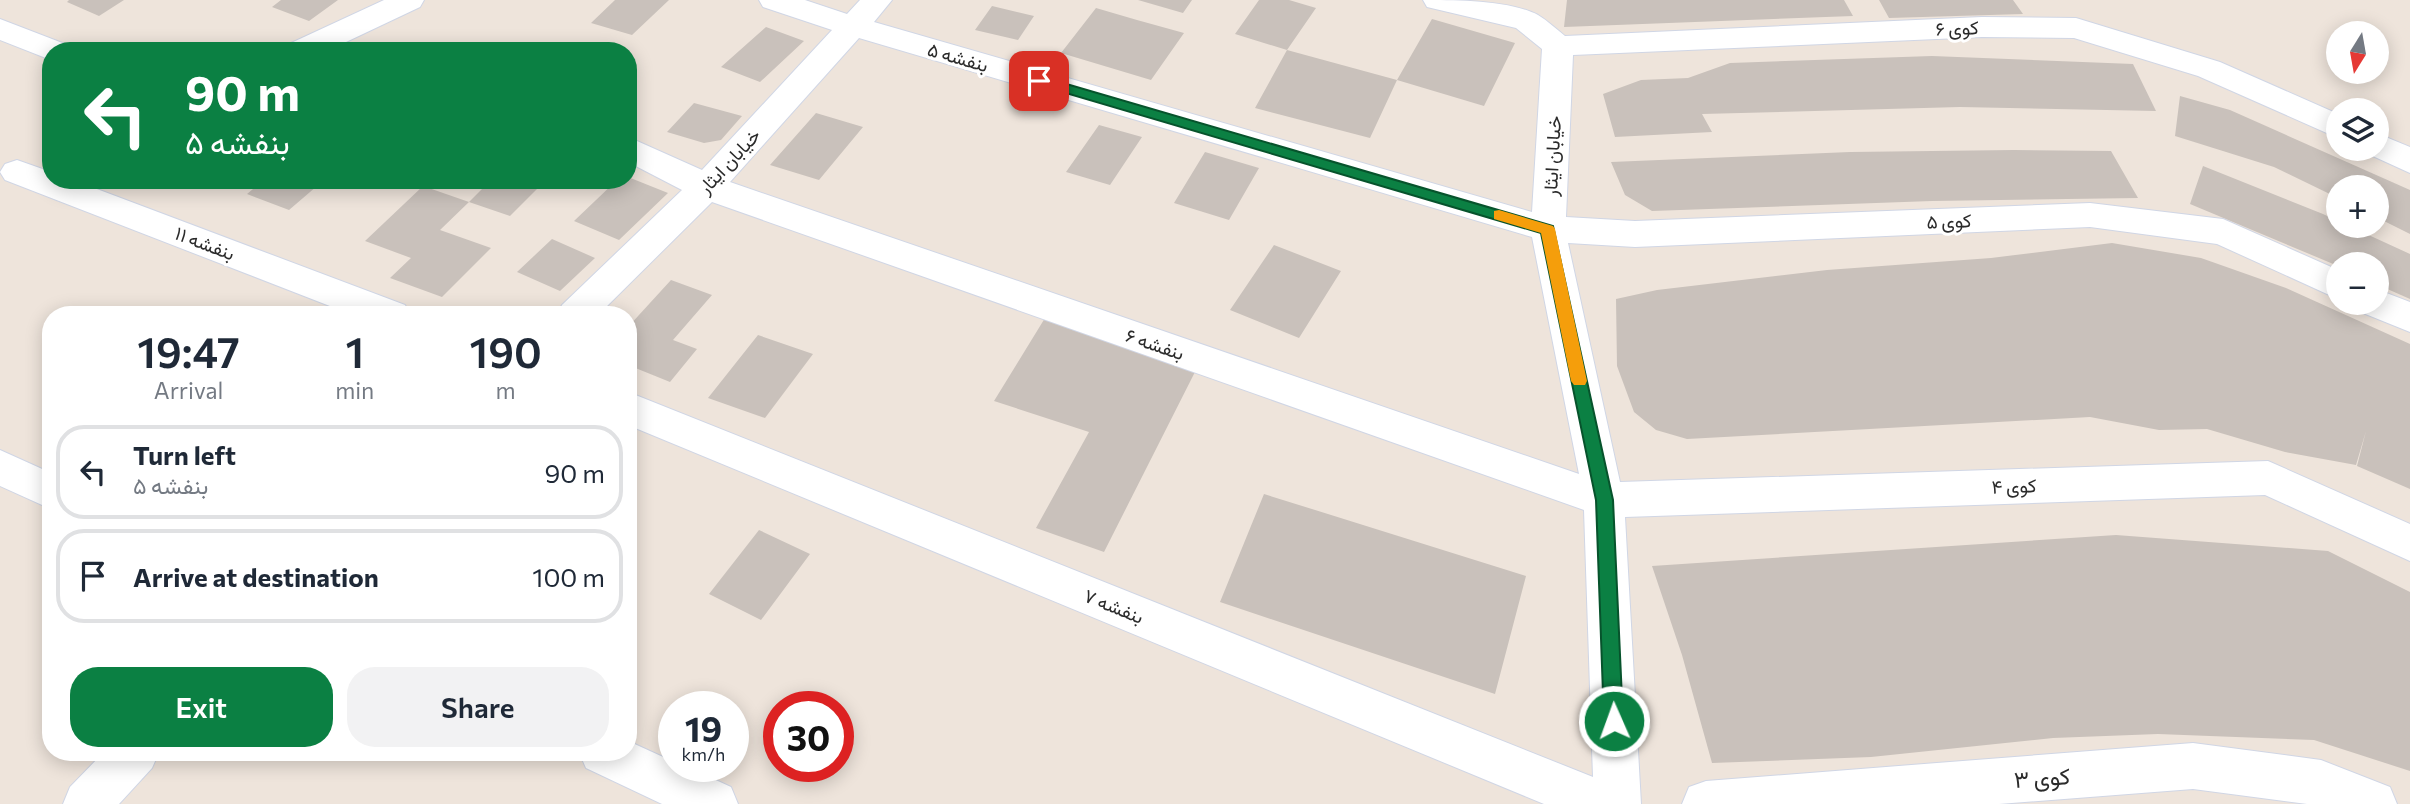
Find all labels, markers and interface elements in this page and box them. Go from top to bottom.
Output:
street label: کوی ۶ [1935,15,1979,41]
north arrow [2326,21,2389,84]
map controls [2326,21,2389,315]
street label: بنفشه ۵ [925,37,991,77]
pin [1009,51,1069,111]
text: 90 m [185,61,300,121]
icon: arrive [1020,62,1058,100]
icon: left [70,70,161,161]
button: layers [2326,98,2389,161]
street label: خیابان ایثار [1538,115,1566,198]
text: بنفشه ۵ [185,121,290,161]
street label: خیابان ایثار [692,123,765,199]
button: + [2326,175,2389,238]
street label: کوی ۵ [1926,208,1972,234]
street label: بنفشه ۱۱ [172,221,238,265]
button: − [2326,252,2389,315]
street label: بنفشه ۶ [1123,323,1187,365]
text: 19:47 [137,325,240,377]
text: 1 [345,325,364,377]
text: 190 [470,325,542,377]
text: Arrival [154,376,223,404]
text: min [335,376,374,404]
text: m [496,376,516,404]
text: Turn left [133,439,236,470]
icon: left [74,453,112,491]
text: 90 m [545,457,605,488]
text: بنفشه ۵ [133,471,208,499]
street label: کوی ۴ [1991,473,2037,499]
icon: arrive [74,557,112,595]
text: Arrive at destination [133,561,379,592]
text: 100 m [532,561,605,592]
street label: بنفشه ۷ [1081,583,1147,629]
button: Exit [70,667,333,747]
button: Share [347,667,609,747]
position arrow [1577,684,1651,758]
speed limit sign: 30 [763,691,854,782]
text: 19 [685,706,722,749]
text: km/h [682,743,725,765]
street label: کوی ۳ [2013,761,2071,795]

